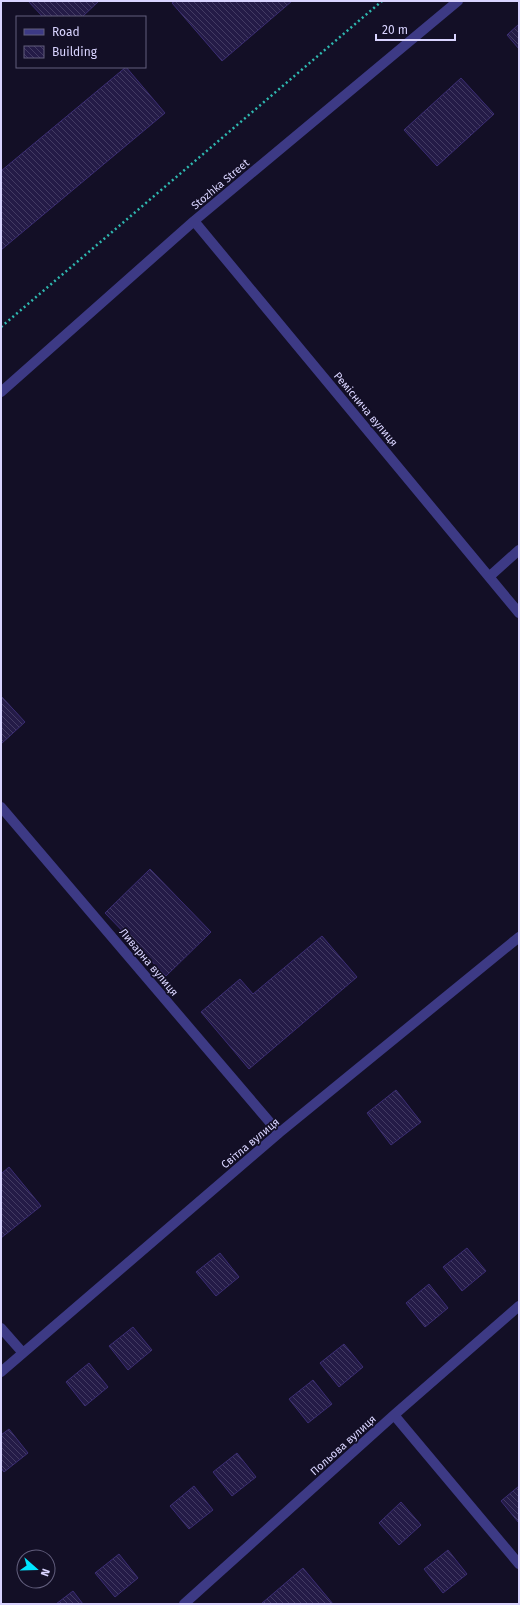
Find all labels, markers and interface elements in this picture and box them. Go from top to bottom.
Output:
legend [16,16,146,68]
scale bar [376,16,455,42]
text: 20 m [382,23,408,37]
text: Road [52,25,80,39]
text: Building [52,45,98,59]
street label: Stozhka Street [189,156,252,212]
street label: Реміснича вулиця [331,370,400,449]
street label: Ливарна вулиця [116,926,181,999]
street label: Світла вулиця [219,1115,282,1171]
street label: Польова вулиця [308,1412,379,1478]
north arrow [16,1549,56,1589]
text: N [38,1567,52,1578]

